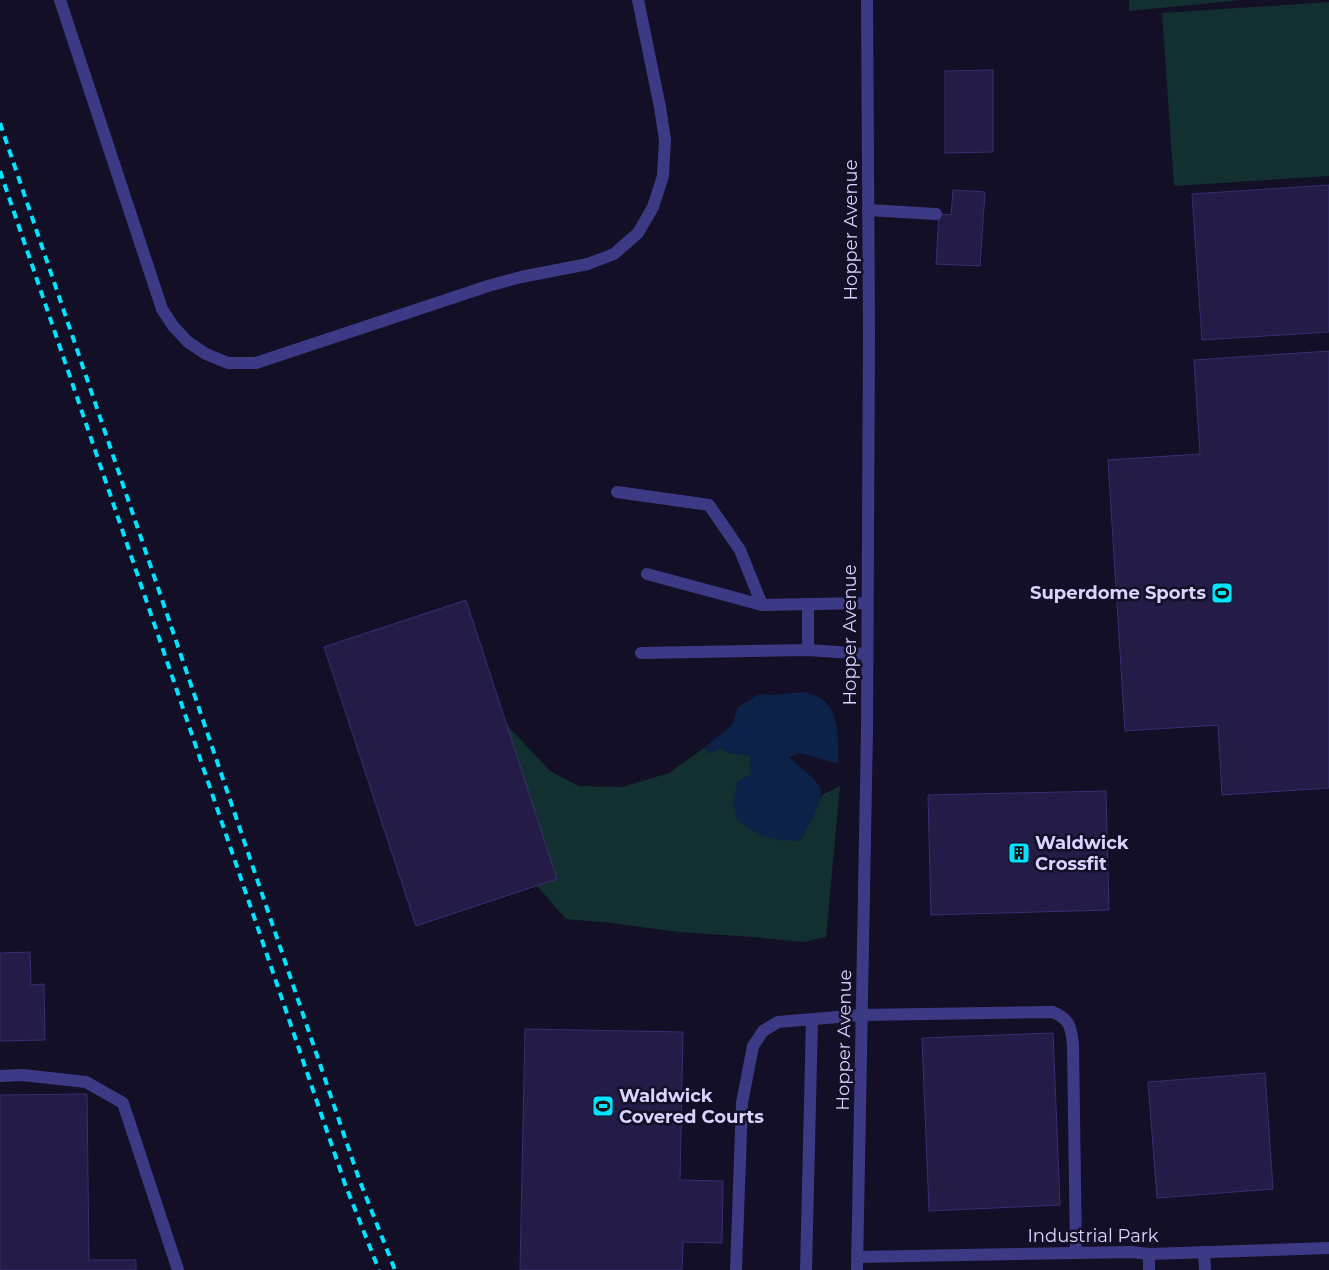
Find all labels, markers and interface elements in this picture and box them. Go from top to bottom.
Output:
street label: Hopper Avenue [840,159,862,301]
street label: Hopper Avenue [839,564,861,706]
sports icon: Superdome Sports [1210,581,1234,605]
place label: Superdome Sports [1030,582,1206,604]
place label: Waldwick Crossfit [1035,832,1129,875]
building icon: Waldwick Crossfit [1007,841,1031,865]
street label: Hopper Avenue [832,969,856,1111]
place label: Waldwick Covered Courts [619,1085,764,1128]
sports icon: Waldwick Covered Courts [591,1094,615,1118]
street label: Industrial Park [1027,1225,1159,1247]

